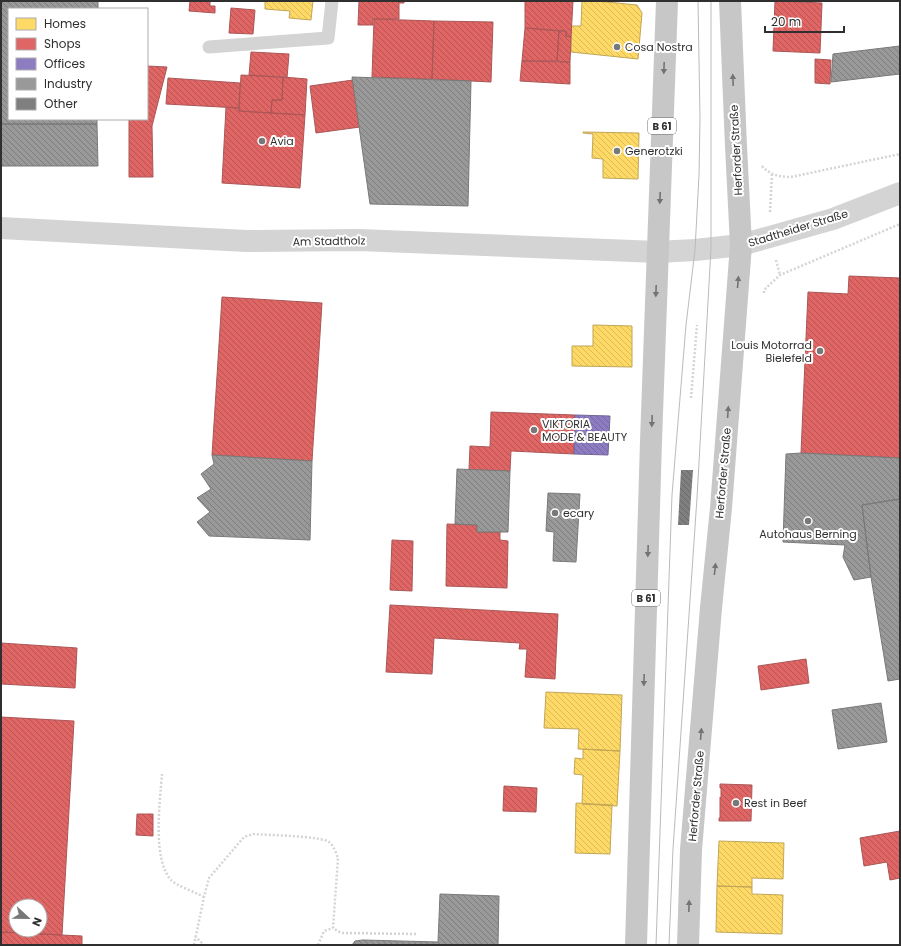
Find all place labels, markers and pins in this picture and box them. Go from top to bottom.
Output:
place label: Cosa Nostra [625,39,693,55]
marker: Cosa Nostra [612,42,622,52]
place label: Avia [270,133,294,149]
marker: Avia [257,136,267,146]
place label: Generotzki [625,143,683,159]
marker: Generotzki [612,146,622,156]
place label: Louis Motorrad Bielefeld [731,337,812,366]
marker: Louis Motorrad Bielefeld [815,346,825,356]
place label: VIKTORIA MODE & BEAUTY [542,416,628,445]
marker: VIKTORIA MODE & BEAUTY [529,425,539,435]
place label: ecary [563,505,595,521]
marker: ecary [550,508,560,518]
marker: Autohaus Berning [803,516,813,526]
place label: Autohaus Berning [759,526,857,542]
place label: Rest in Beef [744,795,807,811]
marker: Rest in Beef [731,798,741,808]

